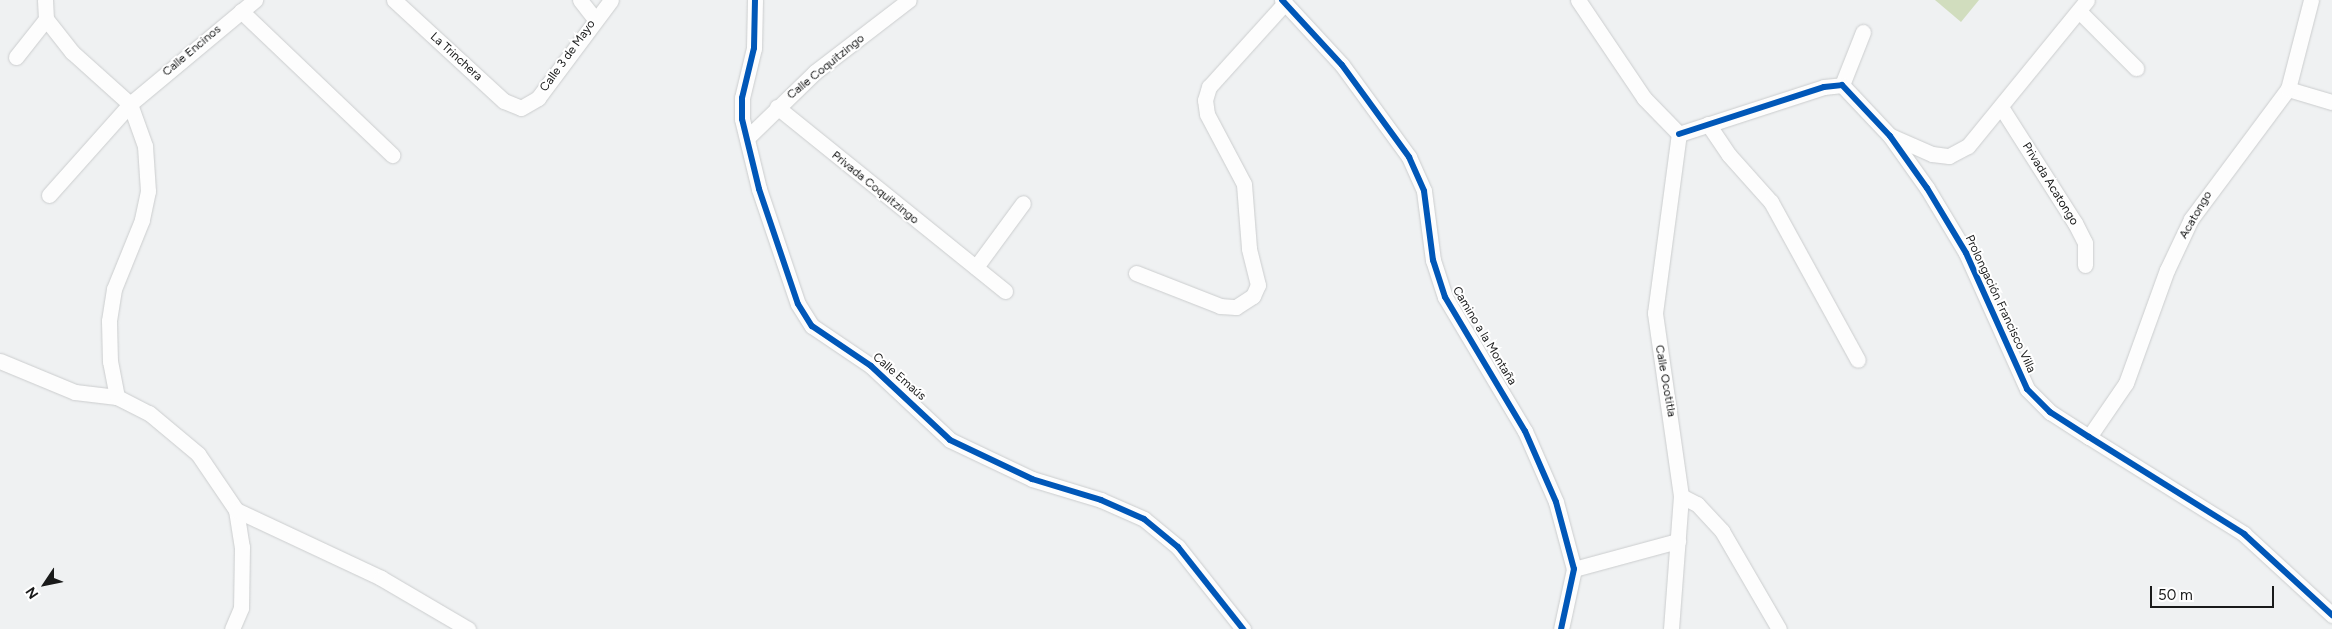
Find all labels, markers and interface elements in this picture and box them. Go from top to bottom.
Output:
street label: Calle 3 de Mayo [537,17,599,95]
street label: Calle Encinos [160,22,224,80]
street label: La Trinchera [427,30,485,84]
street label: Calle Coquitzingo [784,31,868,103]
street label: Privada Acatongo [2019,140,2081,228]
street label: Privada Coquitzingo [828,148,922,228]
street label: Acatongo [2177,189,2215,241]
street label: Prolongación Francisco Villa [1962,233,2038,375]
street label: Camino a la Montaña [1449,284,1519,388]
street label: Calle Ocotitla [1652,344,1678,418]
street label: Calle Emaús [870,350,928,404]
north arrow [20,559,70,609]
scale bar [2152,576,2276,608]
text: N [22,583,42,602]
text: 50 m [2158,586,2193,604]

